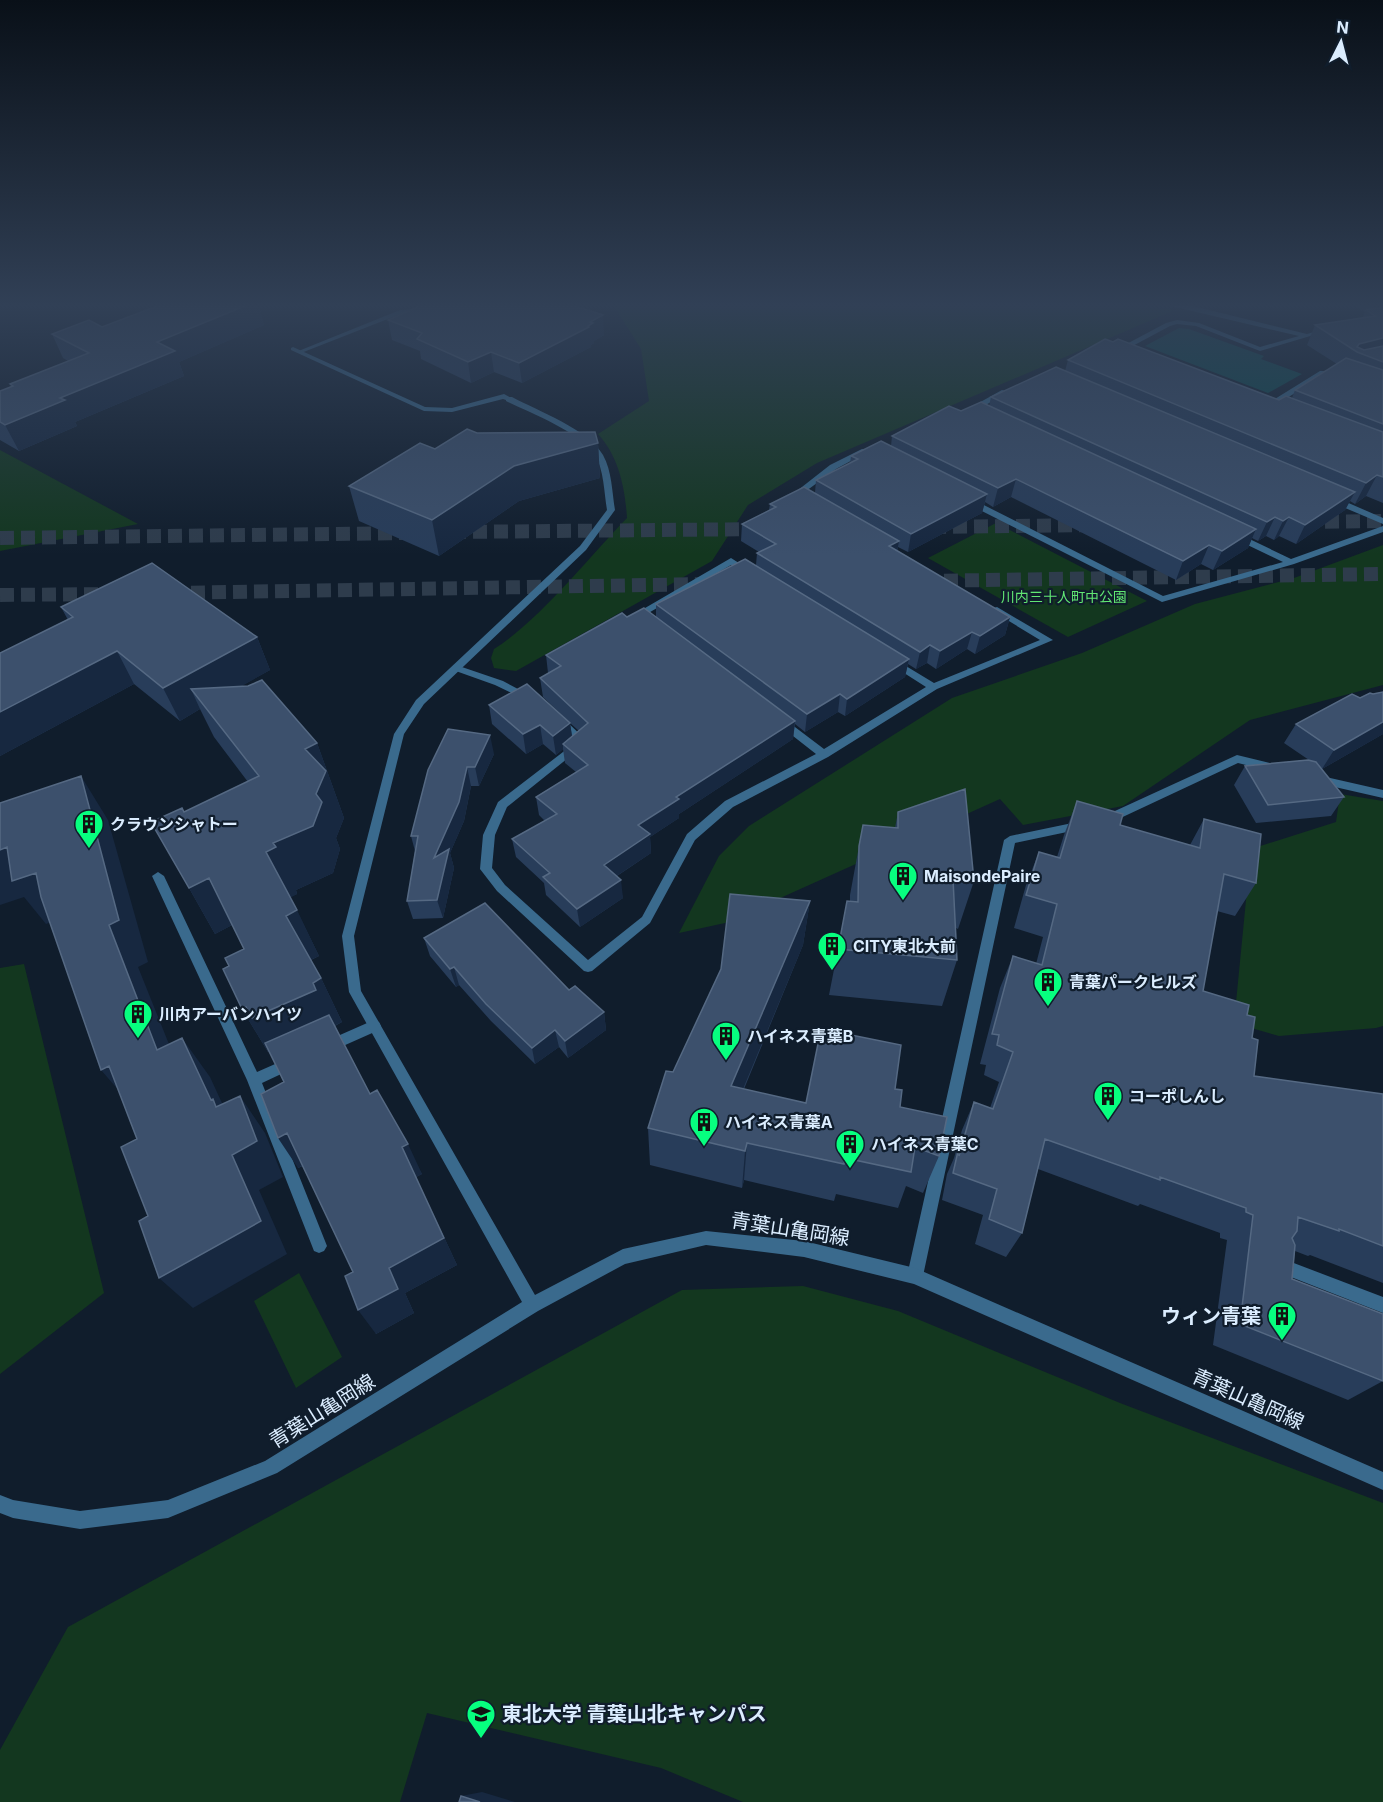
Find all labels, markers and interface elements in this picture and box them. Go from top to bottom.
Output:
north arrow [1311,12,1371,72]
text: N [1335,16,1350,38]
park label: 川内三十人町中公園 [1001,588,1127,605]
building icon: クラウンシャトー [73,808,105,850]
place label: クラウンシャトー [110,814,238,834]
building icon: MaisondePaire [887,860,919,902]
place label: MaisondePaire [924,866,1040,886]
building icon: CITY東北大前 [816,930,848,972]
place label: CITY東北大前 [853,936,956,956]
building icon: 青葉パークヒルズ [1032,966,1064,1008]
place label: 青葉パークヒルズ [1069,972,1197,992]
building icon: 川内アーバンハイツ [122,998,154,1040]
place label: 川内アーバンハイツ [159,1004,302,1024]
building icon: ハイネス青葉B [710,1020,742,1062]
place label: ハイネス青葉B [747,1026,853,1046]
building icon: コーポしんし [1092,1080,1124,1122]
place label: コーポしんし [1129,1086,1225,1106]
building icon: ハイネス青葉A [688,1106,720,1148]
place label: ハイネス青葉A [725,1112,833,1132]
building icon: ハイネス青葉C [834,1128,866,1170]
place label: ハイネス青葉C [871,1134,979,1154]
street label: 青葉山亀岡線 [729,1208,851,1250]
building icon: ウィン青葉 [1266,1300,1298,1342]
place label: ウィン青葉 [1161,1304,1261,1328]
street label: 青葉山亀岡線 [1188,1364,1308,1434]
street label: 青葉山亀岡線 [265,1369,379,1453]
school or university icon: 東北大学 青葉山北キャンパス [465,1698,497,1740]
place label: 東北大学 青葉山北キャンパス [502,1702,767,1726]

